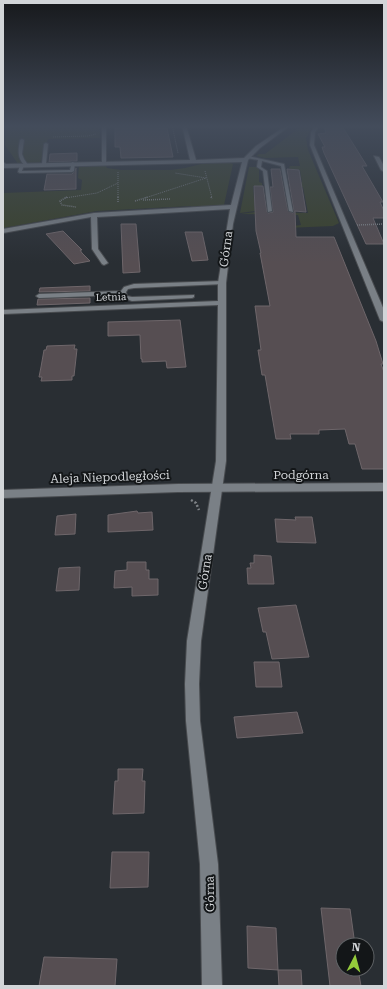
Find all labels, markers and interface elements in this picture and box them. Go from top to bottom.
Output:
street label: Górna [217,230,236,268]
street label: Letnia [96,291,127,303]
street label: Aleja Niepodległości [50,468,170,486]
street label: Podgórna [273,468,329,482]
street label: Górna [195,553,215,591]
street label: Górna [203,875,217,912]
north arrow [335,937,375,977]
text: N [351,941,361,955]

